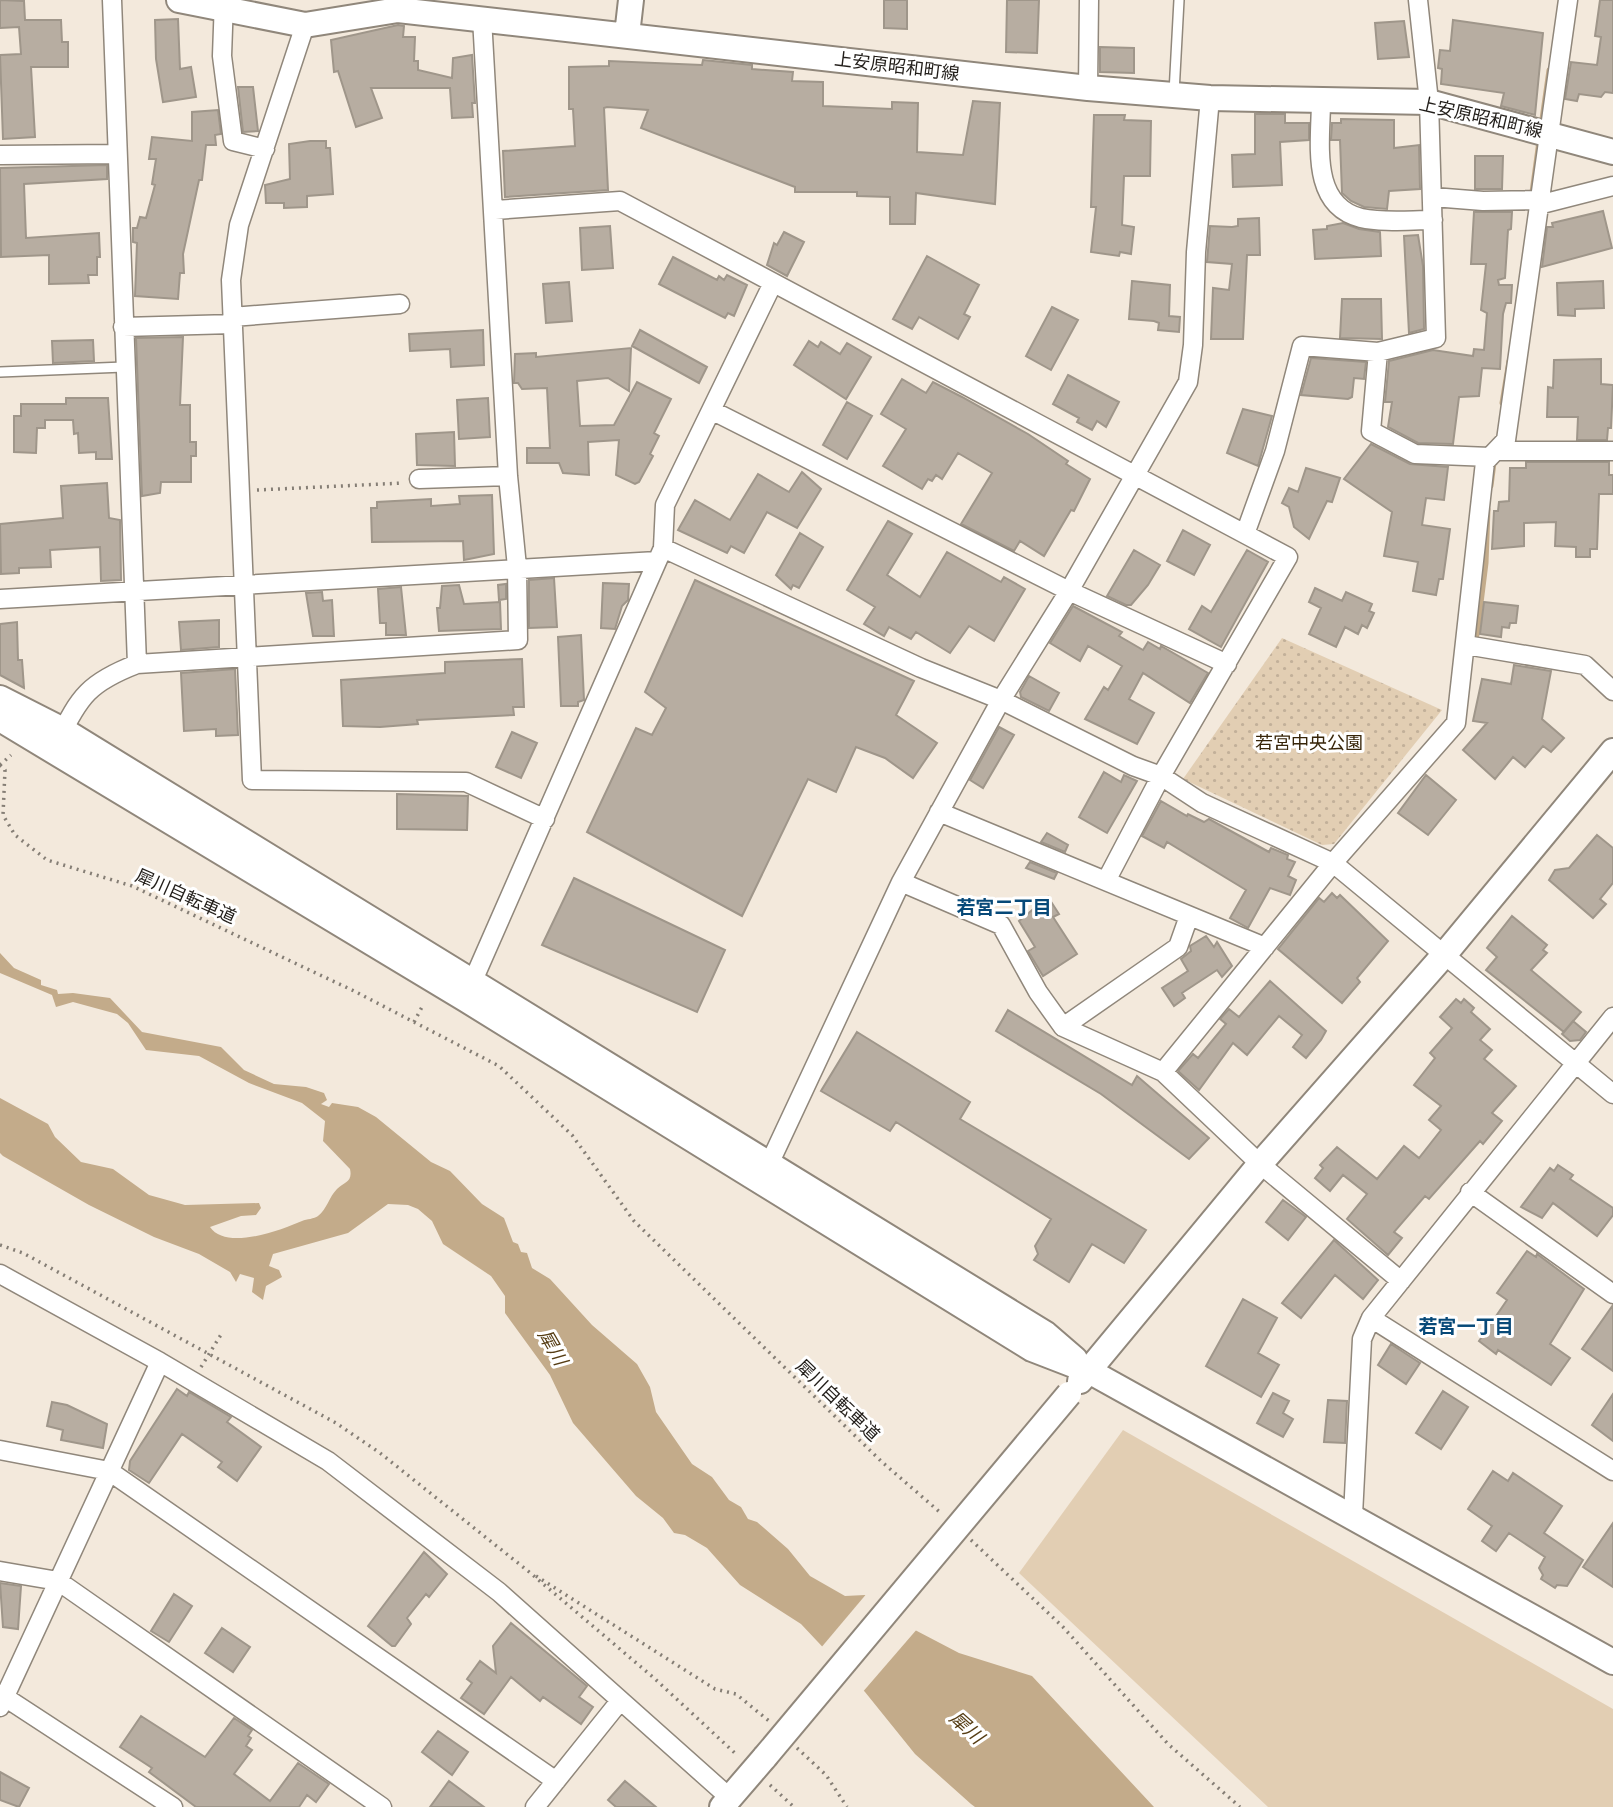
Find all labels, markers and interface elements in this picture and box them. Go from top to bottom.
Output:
street label: 上安原昭和町線 [833,48,961,84]
street label: 上安原昭和町線 [1417,93,1545,141]
park label: 若宮中央公園 [1255,732,1363,753]
street label: 犀川自転車道 [132,864,240,928]
district label: 若宮二丁目 [956,896,1052,918]
district label: 若宮一丁目 [1418,1315,1514,1337]
water label: 犀川 [534,1325,573,1371]
street label: 犀川自転車道 [792,1355,884,1445]
water label: 犀川 [946,1706,990,1749]

